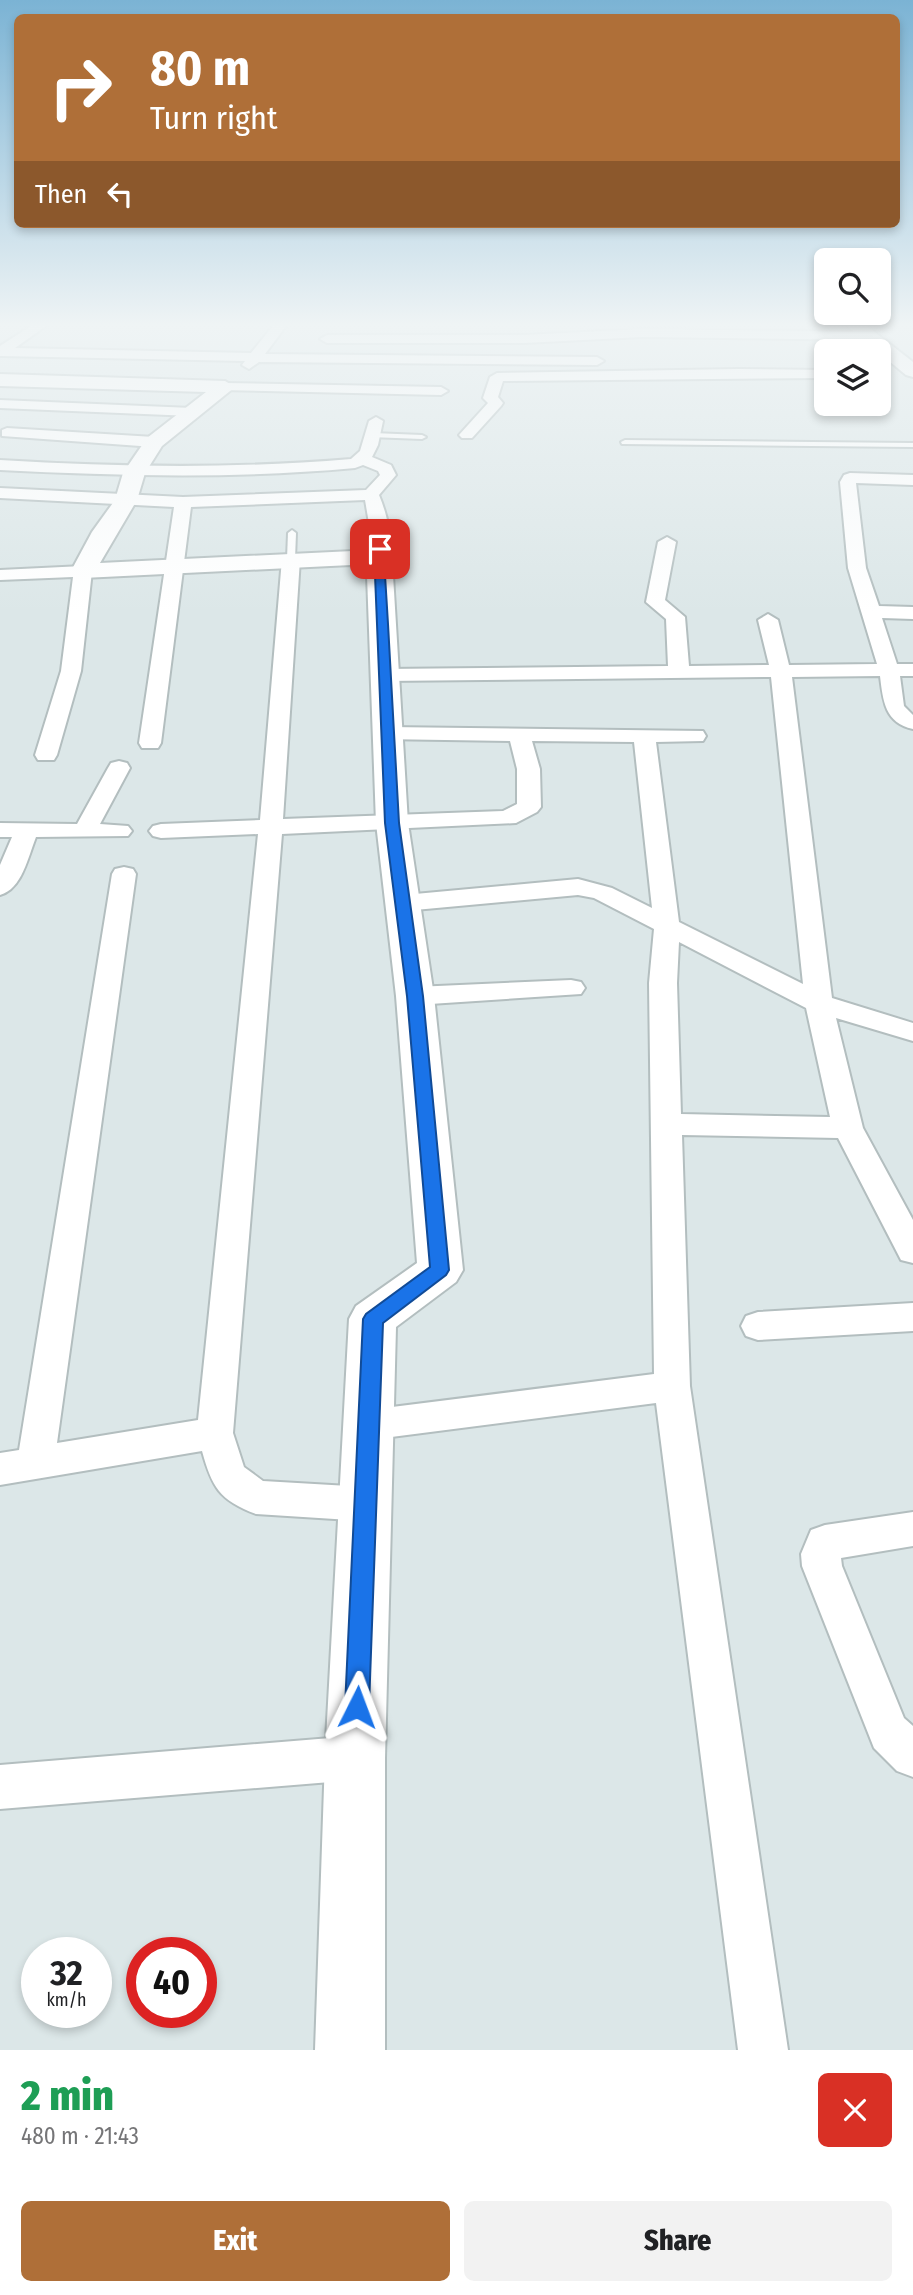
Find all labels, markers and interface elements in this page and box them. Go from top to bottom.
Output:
text: 80 m [150,39,250,98]
icon: right [35,42,126,133]
text: Turn right [150,99,277,137]
icon: left [101,175,139,213]
text: Then [35,179,87,210]
map controls [814,248,891,416]
button: search [814,248,891,325]
button: layers [814,339,891,416]
pin [350,519,410,579]
icon: arrive [361,530,399,568]
position arrow [320,1670,394,1744]
speed limit sign: 40 [126,1937,217,2028]
text: 32 [50,1952,83,1994]
text: km/h [46,1989,87,2011]
text: 2 min [21,2071,114,2121]
button: close [818,2073,892,2147]
text: 480 m · 21:43 [21,2122,139,2150]
button: Exit [21,2201,450,2281]
button: Share [464,2201,892,2281]

